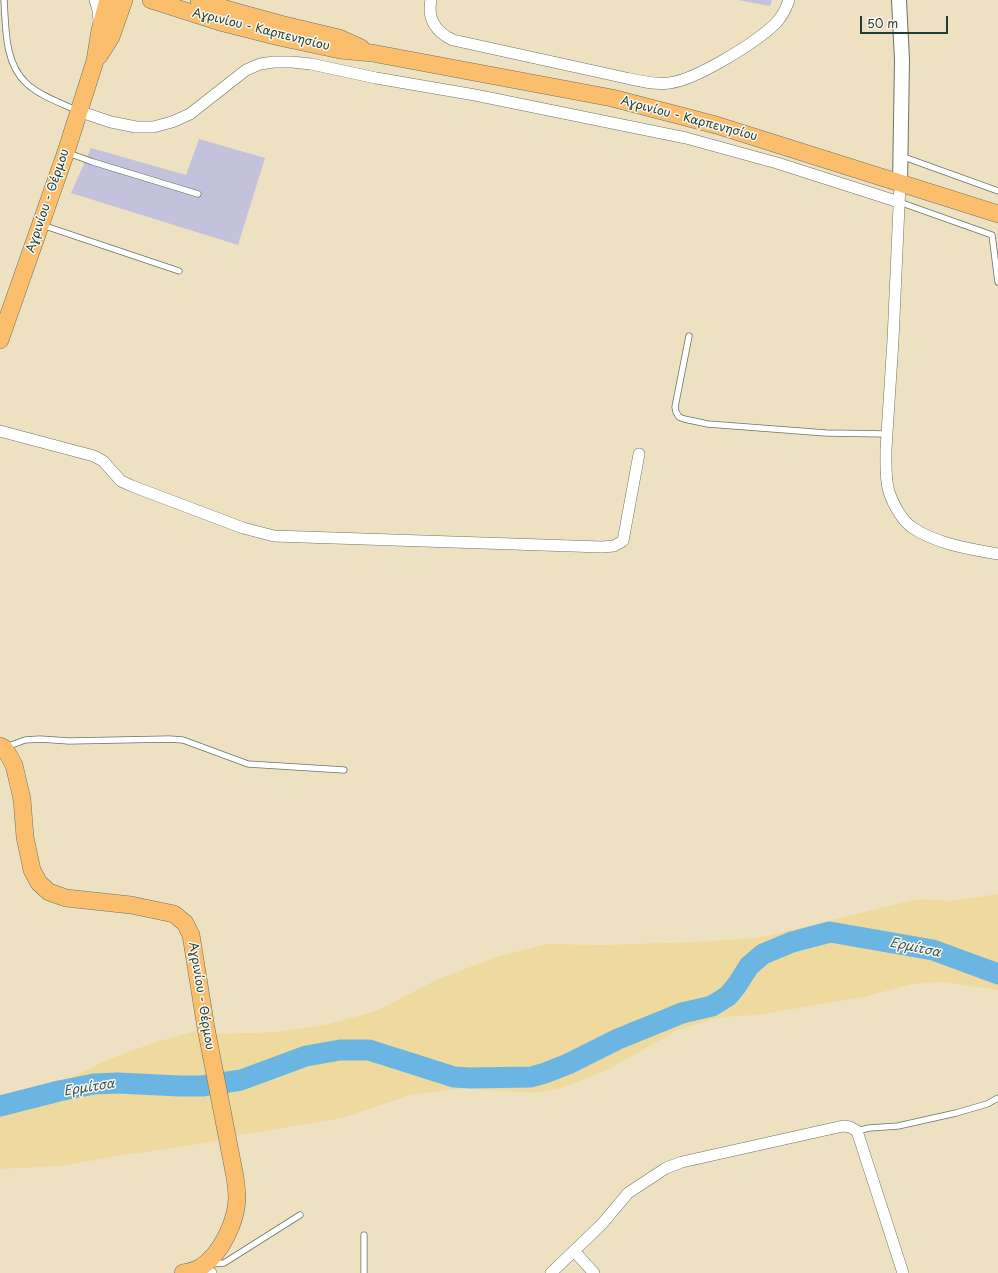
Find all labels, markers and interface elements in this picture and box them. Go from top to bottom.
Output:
street label: Αγρινίου - Καρπενησίου [191,6,331,54]
scale bar [862,8,950,34]
text: 50 m [867,14,898,32]
street label: Αγρινίου - Καρπενησίου [619,94,759,144]
street label: Αγρινίου - Θέρμου [23,147,73,255]
water label: Ερμίτσα [888,935,942,961]
street label: Αγρινίου - Θέρμου [185,941,217,1051]
water label: Ερμίτσα [62,1076,116,1100]

